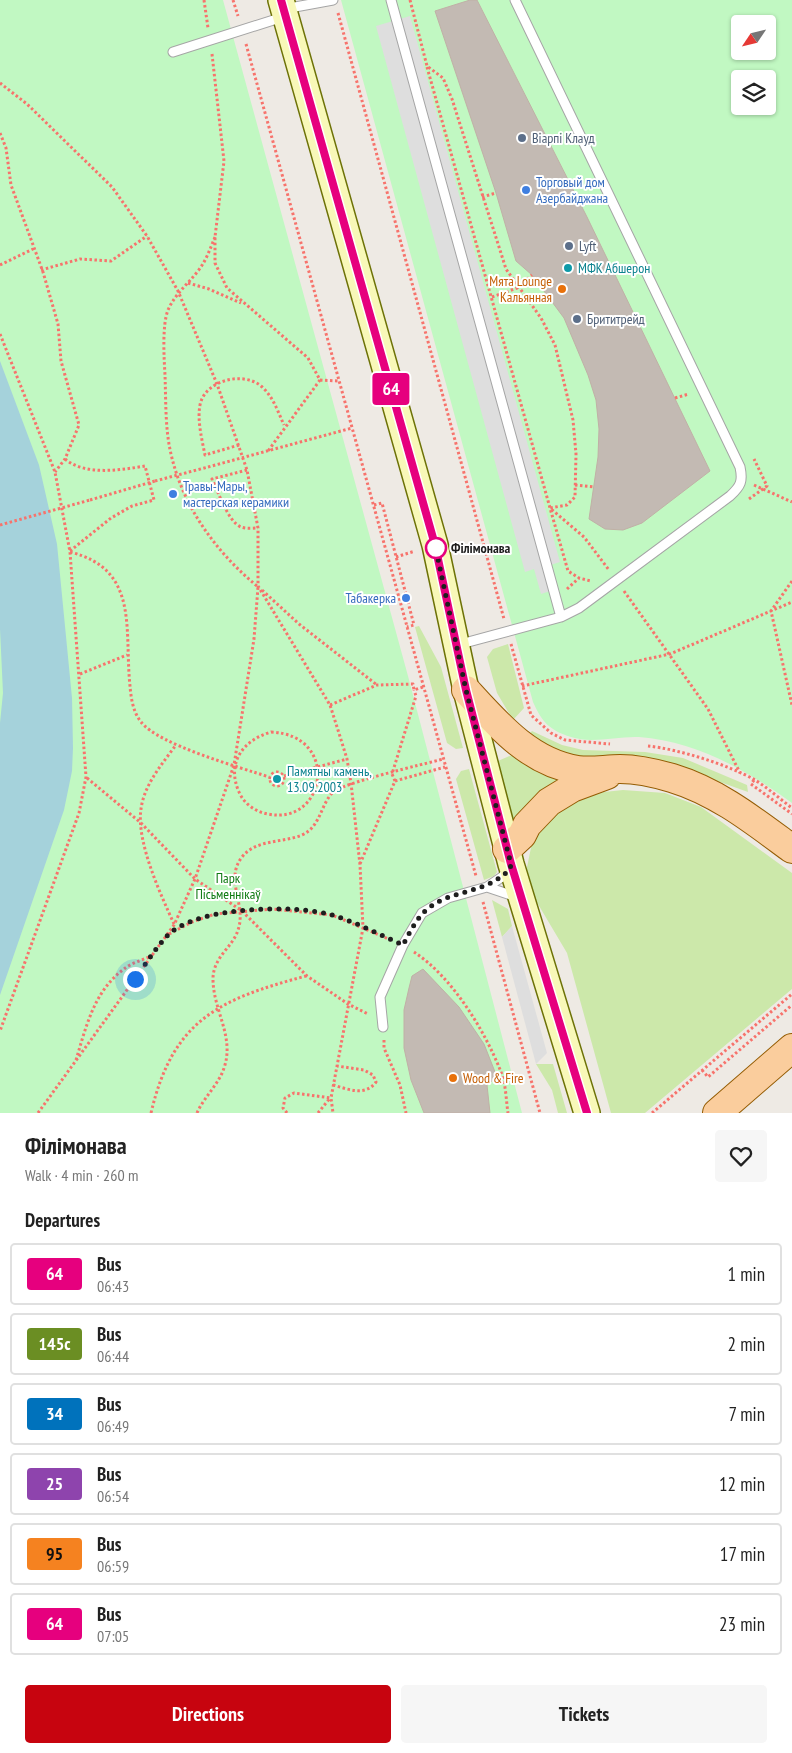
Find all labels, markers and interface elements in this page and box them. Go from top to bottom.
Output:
north arrow [731,15,776,60]
map controls [731,15,776,115]
button: layers [731,70,776,115]
place label: Віарпі Клауд [532,129,595,147]
marker: Віарпі Клауд [516,132,528,144]
place label: Торговый дом Азербайджана [536,173,608,207]
marker: Торговый дом Азербайджана [520,184,532,196]
place label: Lyft [579,237,596,255]
marker: Lyft [563,240,575,252]
place label: МФК Абшерон [578,259,650,277]
marker: МФК Абшерон [562,262,574,274]
place label: Мята Lounge Кальянная [489,272,552,306]
marker: Мята Lounge Кальянная [556,283,568,295]
place label: Брититрейд [587,310,645,328]
marker: Брититрейд [571,313,583,325]
line badge: 64 [368,373,414,405]
text: 64 [382,377,400,400]
place label: Травы-Мары, мастерская керамики [183,477,289,511]
marker: Травы-Мары, мастерская керамики [167,488,179,500]
marker: Філімонава [425,537,447,559]
place label: Філімонава [451,539,511,557]
place label: Табакерка [346,589,396,607]
marker: Табакерка [400,592,412,604]
place label: Памятны камень, 13.09.2003 [287,762,372,796]
marker: Памятны камень, 13.09.2003 [271,773,283,785]
park label: Парк Пісьменнікаў [195,869,261,903]
your location [123,967,148,992]
place label: Wood & Fire [463,1069,524,1087]
marker: Wood & Fire [447,1072,459,1084]
text: Філімонава [25,1130,127,1161]
button: heart [715,1130,767,1182]
text: Walk · 4 min · 260 m [25,1165,138,1185]
text: Departures [25,1208,100,1232]
text: Bus [97,1252,121,1276]
text: 64 [46,1262,63,1285]
text: 1 min [728,1262,765,1286]
text: 06:43 [97,1276,129,1296]
text: Bus [97,1322,121,1346]
text: 145с [38,1332,71,1355]
text: 2 min [728,1332,765,1356]
text: 06:44 [97,1346,129,1366]
text: Bus [97,1392,121,1416]
text: 34 [46,1402,63,1425]
text: 7 min [728,1402,765,1426]
text: 06:49 [97,1416,129,1436]
text: Bus [97,1462,121,1486]
text: 25 [46,1472,63,1495]
text: 12 min [719,1472,765,1496]
text: 06:54 [97,1486,129,1506]
text: Bus [97,1532,121,1556]
text: 95 [46,1542,63,1565]
text: 17 min [720,1542,765,1566]
text: 06:59 [97,1556,129,1576]
text: Bus [97,1602,121,1626]
text: 64 [46,1612,63,1635]
text: 23 min [719,1612,765,1636]
text: 07:05 [97,1626,129,1646]
button: Directions [25,1685,391,1743]
button: Tickets [401,1685,767,1743]

